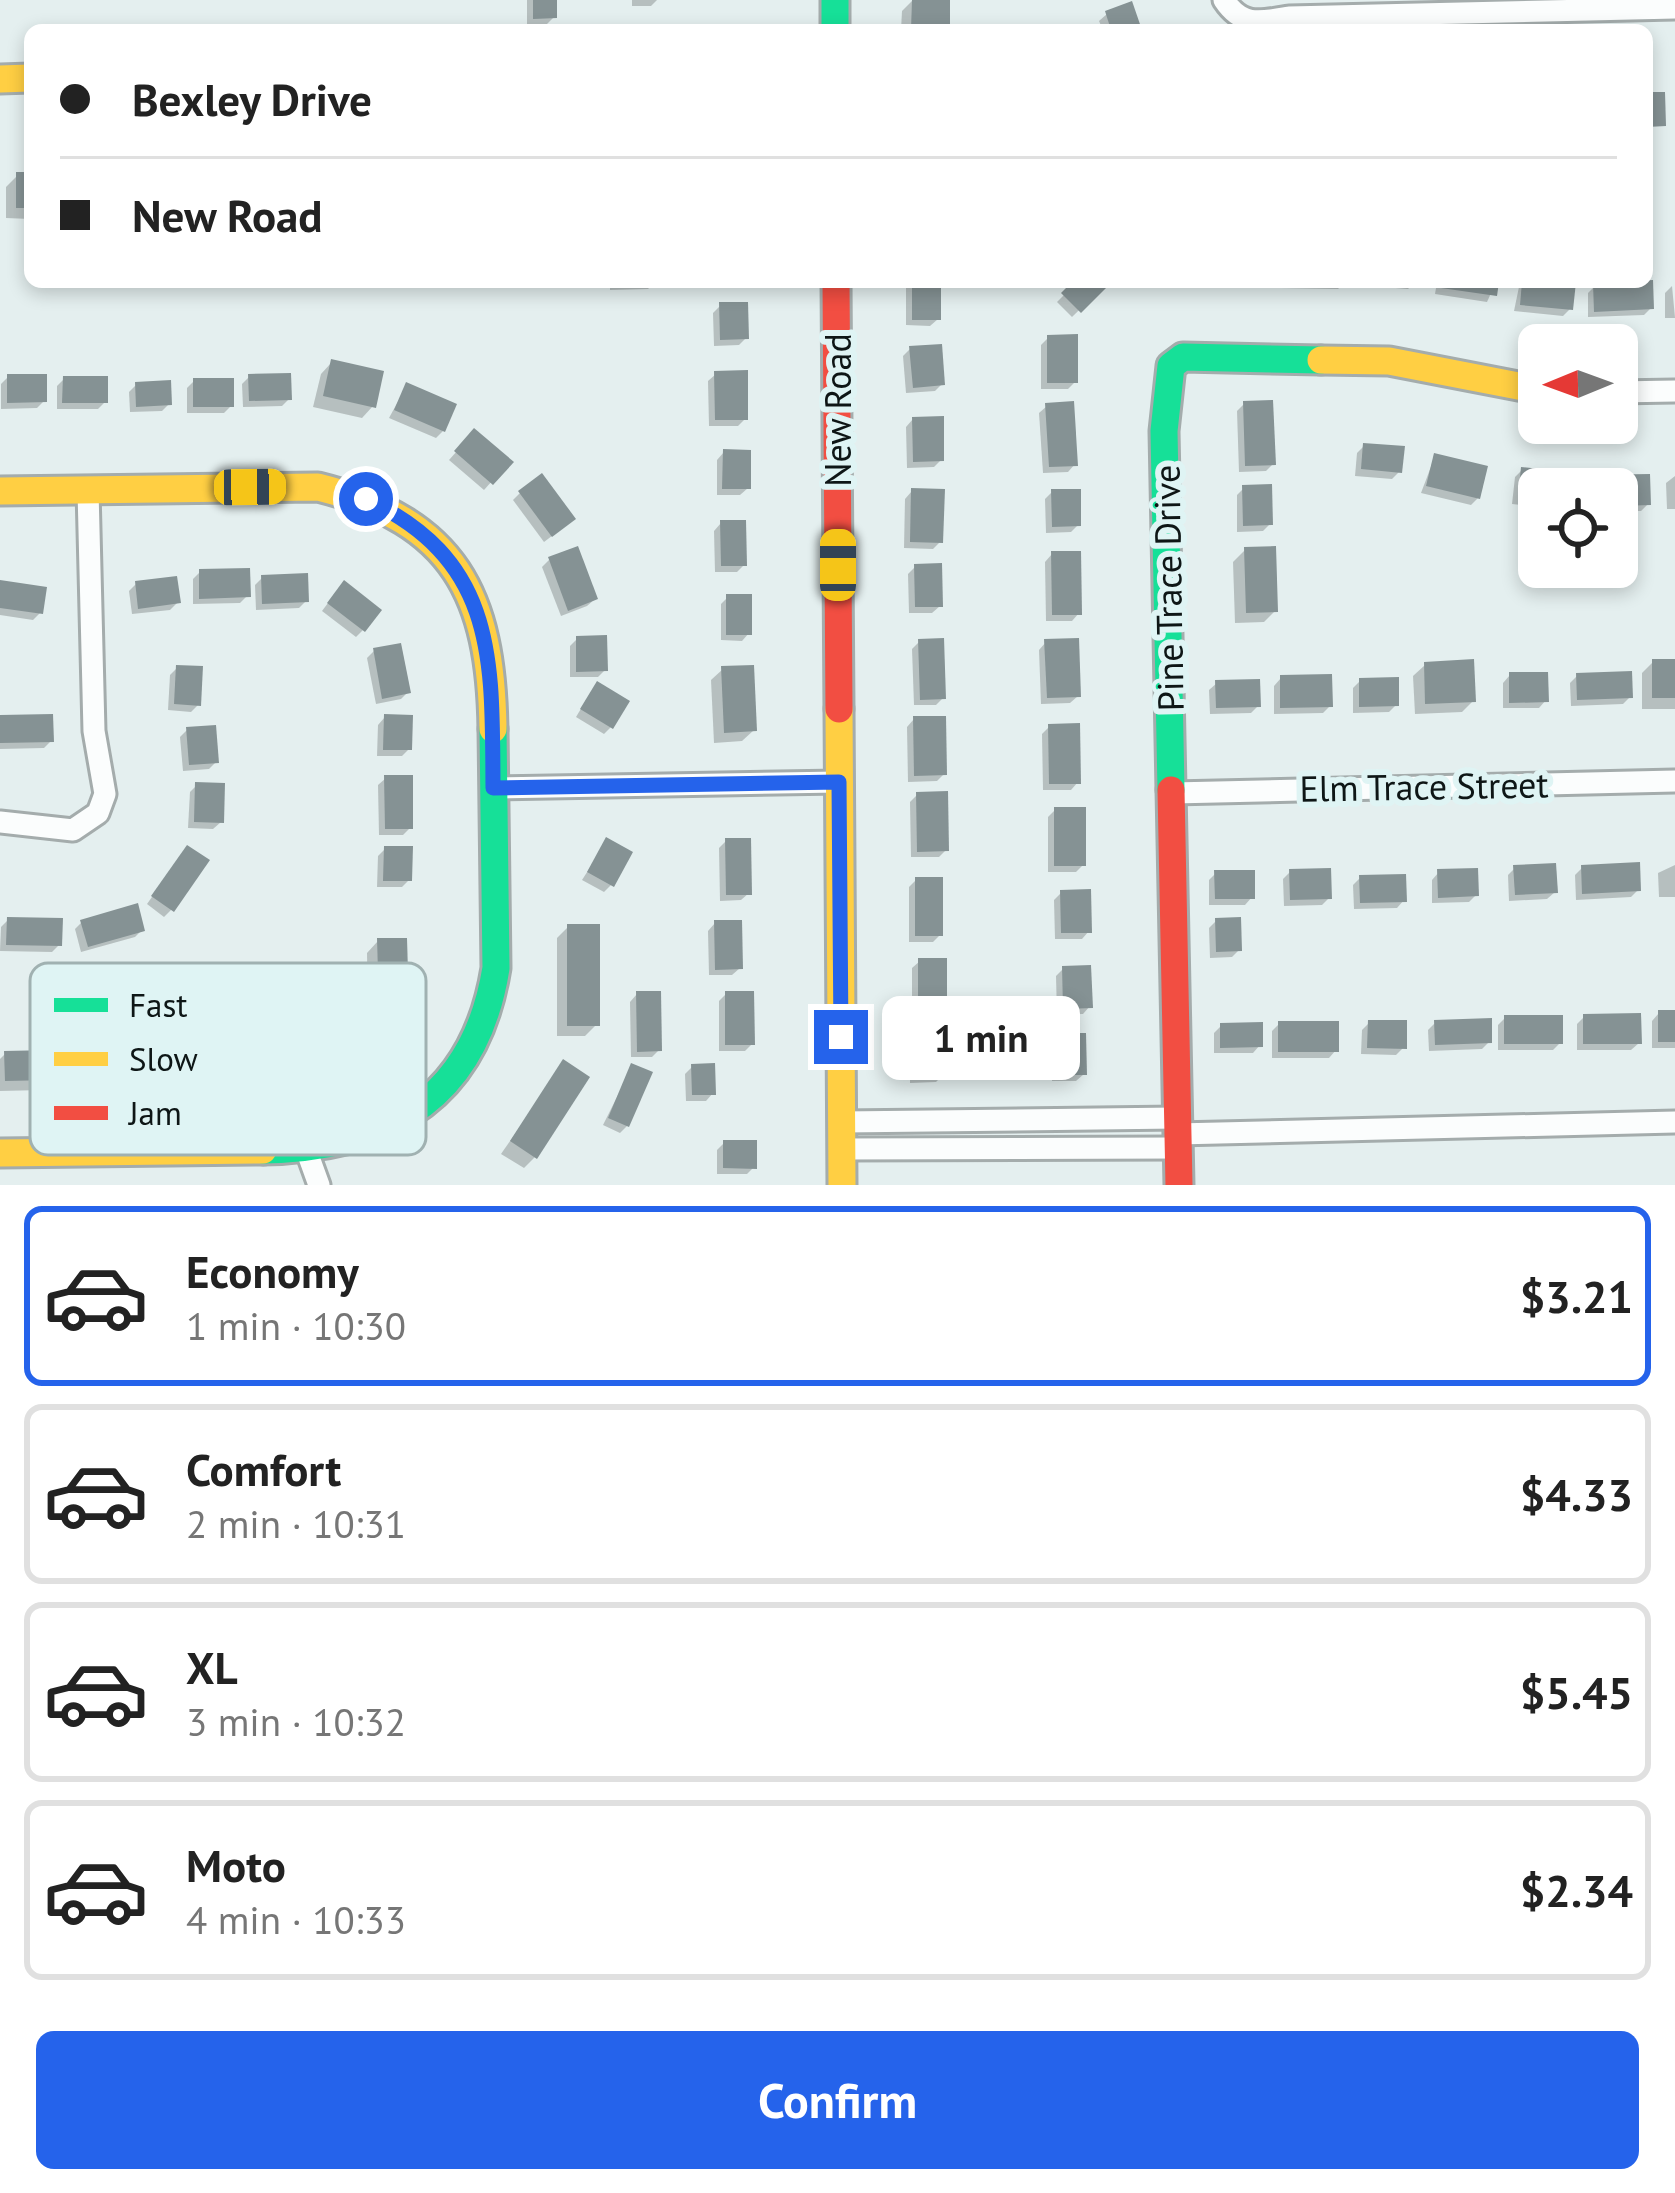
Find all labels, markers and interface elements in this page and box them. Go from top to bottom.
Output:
text: Bexley Drive [132,70,372,128]
text: New Road [132,186,323,244]
north arrow [1518,324,1638,444]
map controls [1518,324,1638,588]
street label: New Road [814,333,861,487]
street label: Pine Trace Drive [1142,464,1194,712]
car [214,468,286,506]
button: locate [1518,468,1638,588]
route start [339,472,393,526]
car [820,529,856,601]
street label: Elm Trace Street [1299,760,1549,812]
legend [30,963,426,1155]
text: Fast [129,983,188,1026]
callout: 1 min [883,995,1081,1079]
route end [814,1010,868,1064]
text: 1 min [933,1012,1029,1063]
text: Slow [129,1037,198,1080]
text: Jam [127,1091,182,1134]
icon: car [42,1242,150,1350]
text: Economy [186,1242,359,1300]
text: $3.21 [1520,1267,1633,1325]
text: 1 min · 10:30 [186,1300,406,1351]
icon: car [42,1440,150,1548]
text: Comfort [186,1440,341,1498]
text: $4.33 [1520,1465,1633,1523]
text: 2 min · 10:31 [186,1498,406,1549]
icon: car [42,1638,150,1746]
text: XL [186,1638,238,1696]
text: $5.45 [1520,1663,1633,1721]
text: 3 min · 10:32 [186,1696,406,1747]
icon: car [42,1836,150,1944]
text: Moto [186,1836,286,1894]
text: $2.34 [1520,1861,1633,1919]
text: 4 min · 10:33 [186,1894,406,1945]
button: Confirm [36,2031,1639,2169]

